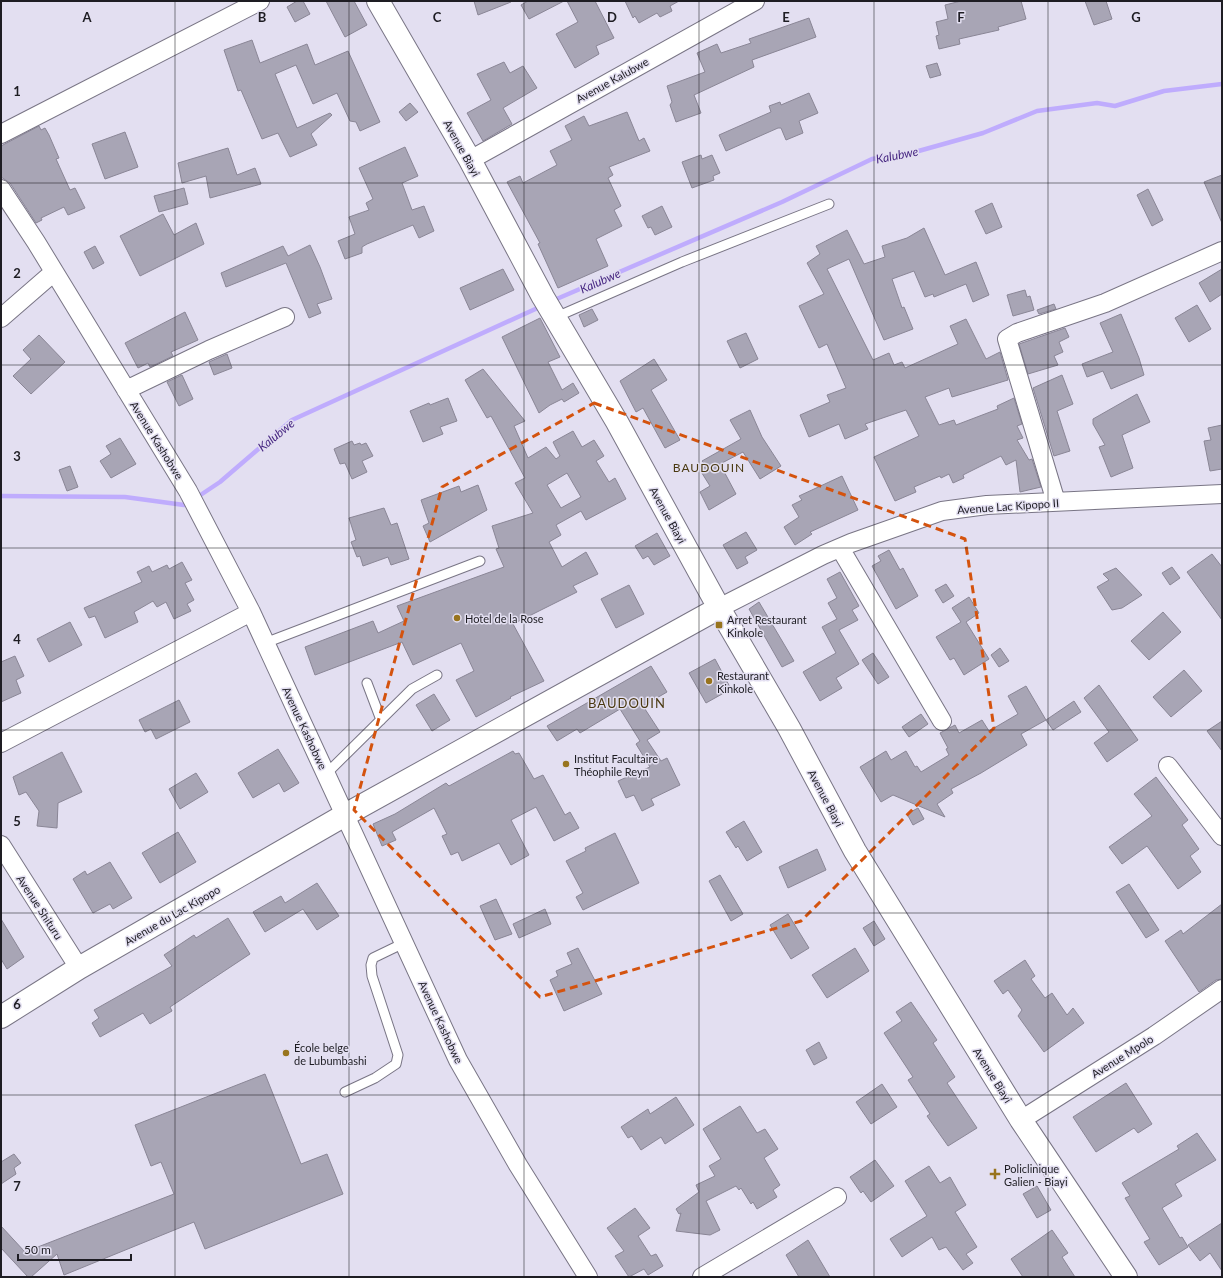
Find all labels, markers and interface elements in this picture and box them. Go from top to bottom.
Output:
text: A [81,9,92,25]
text: B [258,9,267,25]
text: C [433,9,442,25]
text: D [607,9,617,25]
text: E [782,9,790,25]
text: F [957,9,965,25]
text: G [1131,9,1141,25]
street label: Avenue Kalubwe [573,55,651,105]
text: 1 [13,83,21,99]
street label: Avenue Biayi [441,118,483,179]
water label: Kalubwe [875,143,920,166]
text: 2 [13,265,21,281]
water label: Kalubwe [577,265,623,297]
street label: Avenue Kashobwe [128,399,186,482]
water label: Kalubwe [255,416,298,454]
text: 3 [13,448,21,464]
district label: BAUDOUIN [673,460,745,475]
street label: Avenue Biayi [647,485,689,546]
street label: Avenue Lac Kipopo II [957,496,1059,516]
place label: Hotel de la Rose [465,612,544,625]
marker: Hotel de la Rose [452,613,462,623]
place label: Arret Restaurant Kinkole [727,613,807,639]
marker: Arret Restaurant Kinkole [714,620,724,630]
text: 4 [13,631,21,647]
place label: Restaurant Kinkole [717,669,769,695]
marker: Restaurant Kinkole [704,676,714,686]
street label: Avenue Kashobwe [280,685,330,772]
district label: BAUDOUIN [588,695,666,711]
place label: Institut Facultaire Théophile Reyn [574,752,658,778]
marker: Institut Facultaire Théophile Reyn [561,759,571,769]
street label: Avenue Biayi [806,767,847,829]
text: 5 [13,813,21,829]
street label: Avenue Shituru [14,872,66,942]
street label: Avenue du Lac Kipopo [122,882,222,948]
street label: Avenue Kashobwe [416,979,466,1066]
text: 6 [13,996,21,1012]
street label: Avenue Mpolo [1089,1032,1155,1080]
place label: École belge de Lubumbashi [294,1041,367,1067]
street label: Avenue Biayi [971,1045,1015,1105]
marker: École belge de Lubumbashi [281,1048,291,1058]
place label: Policlinique Galien - Biayi [1004,1162,1068,1188]
marker: Policlinique Galien - Biayi [989,1168,1001,1180]
text: 7 [13,1178,21,1194]
scale bar [18,1236,131,1262]
text: 50 m [24,1242,51,1257]

